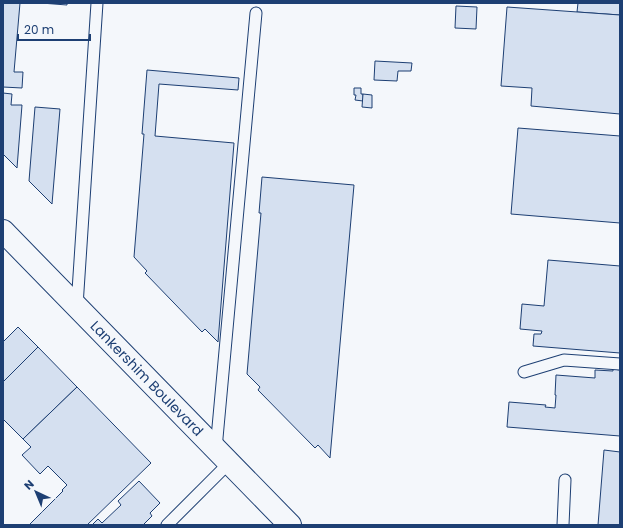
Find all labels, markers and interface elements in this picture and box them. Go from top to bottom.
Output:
scale bar [18,16,90,42]
text: 20 m [24,21,54,38]
street label: Lankershim Boulevard [86,316,208,441]
north arrow [16,472,56,512]
text: N [21,476,38,493]

